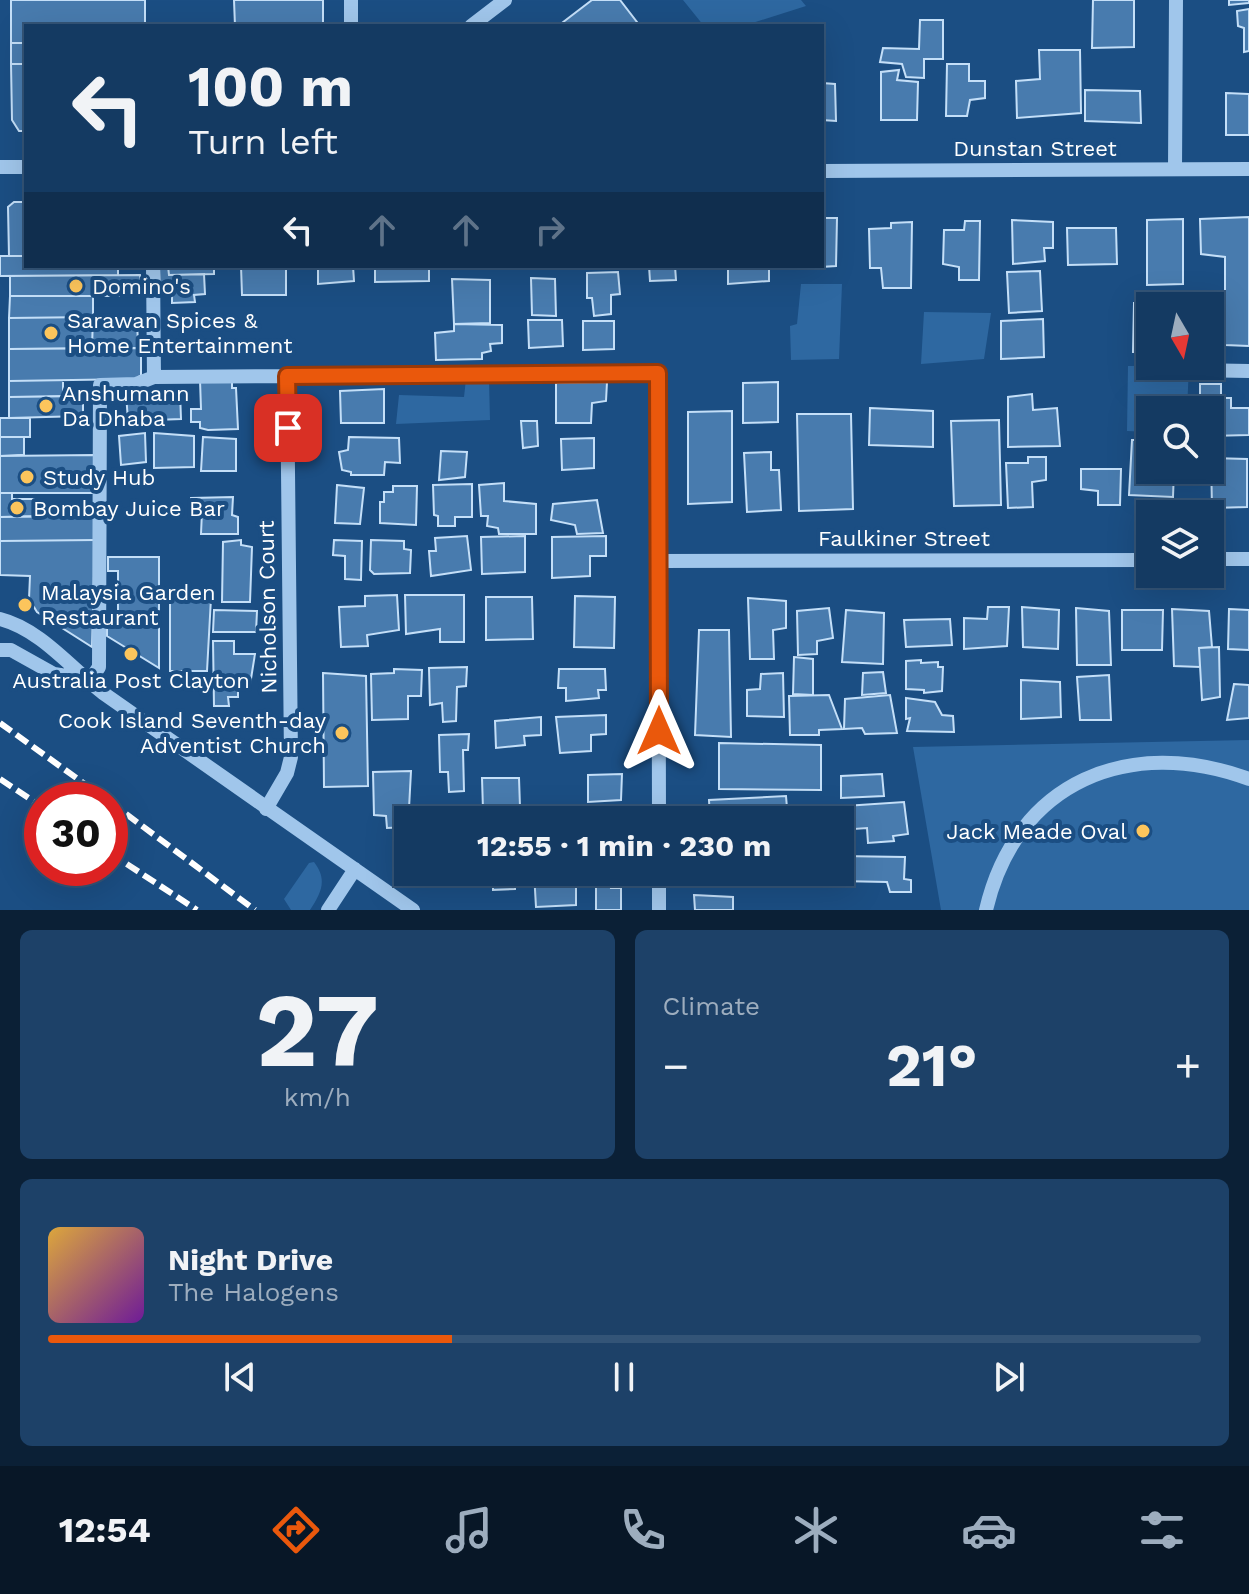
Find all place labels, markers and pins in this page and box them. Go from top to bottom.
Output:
place label: Domino's [92,274,191,299]
marker: Domino's [67,277,85,295]
place label: Sarawan Spices & Home Entertainment [67,308,293,358]
marker: Sarawan Spices & Home Entertainment [42,324,60,342]
place label: Anshumann Da Dhaba [62,381,190,431]
pin [254,394,322,462]
marker: Anshumann Da Dhaba [37,397,55,415]
place label: Study Hub [43,465,155,490]
marker: Study Hub [18,468,36,486]
place label: Bombay Juice Bar [33,496,225,521]
marker: Bombay Juice Bar [8,499,26,517]
place label: Malaysia Garden Restaurant [41,580,216,630]
marker: Malaysia Garden Restaurant [16,596,34,614]
marker: Australia Post Clayton [122,645,140,663]
place label: Australia Post Clayton [12,668,250,693]
place label: Cook Island Seventh-day Adventist Church [58,708,327,758]
marker: Cook Island Seventh-day Adventist Church [333,724,351,742]
place label: Jack Meade Oval [946,819,1127,844]
marker: Jack Meade Oval [1134,822,1152,840]

